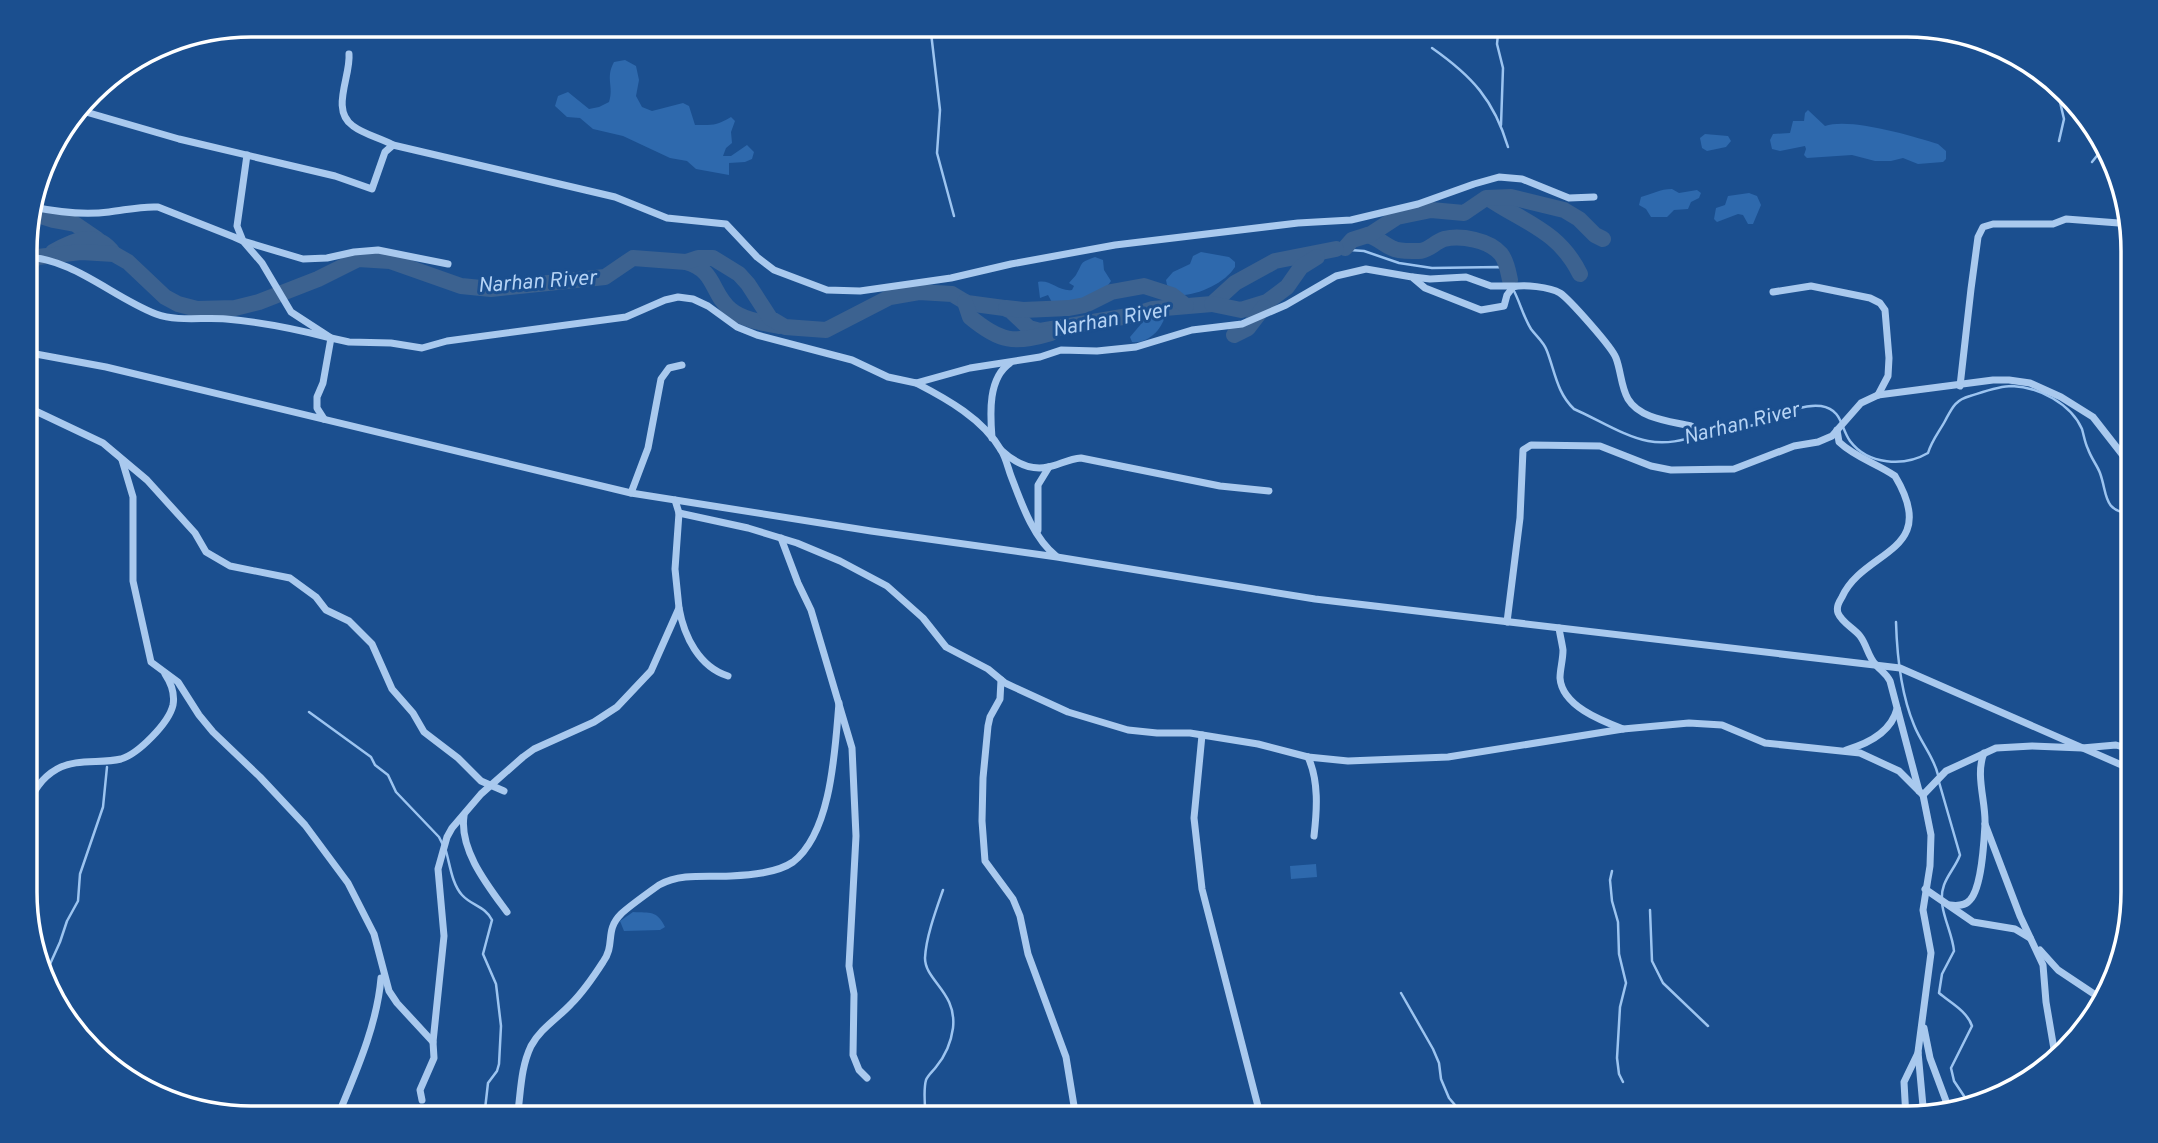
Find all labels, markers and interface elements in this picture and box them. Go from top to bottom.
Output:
water label: Narhan River [477,265,599,300]
water label: Narhan River [1051,297,1174,344]
water label: Narhan River [1681,397,1804,452]

